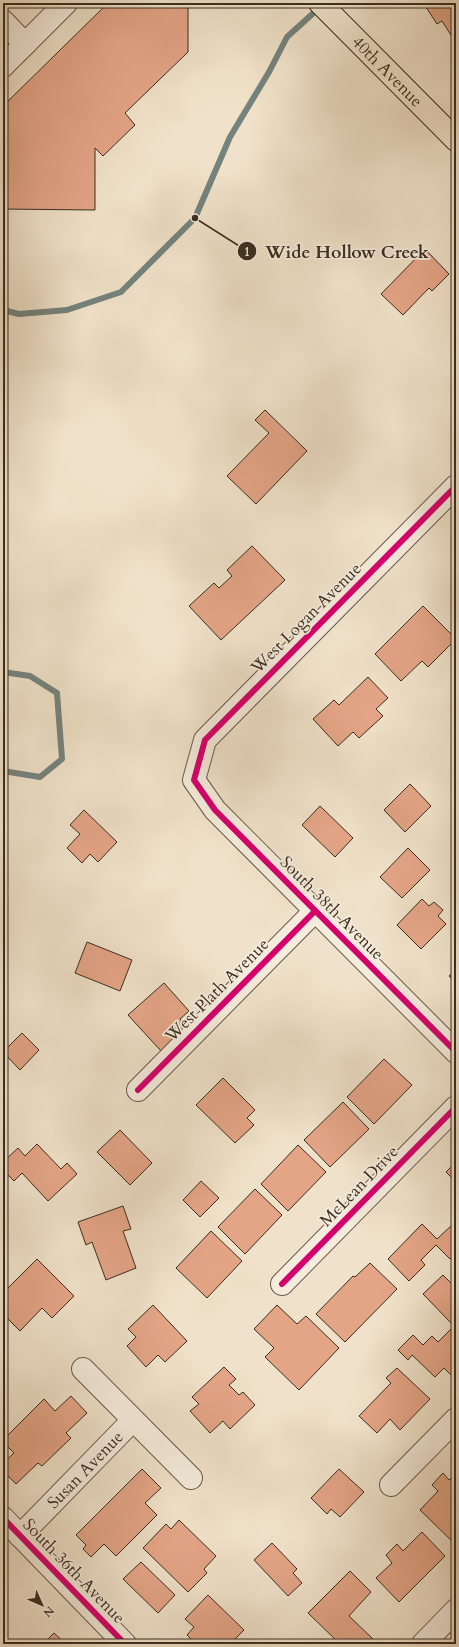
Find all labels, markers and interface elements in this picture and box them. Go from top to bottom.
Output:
street label: 40th Avenue [347,30,428,112]
callout: Wide Hollow Creek [237,236,437,266]
text: Wide Hollow Creek [264,240,430,265]
text: 1 [244,244,250,260]
street label: West Logan Avenue [245,558,366,679]
street label: South 38th Avenue [275,851,389,965]
street label: West Plath Avenue [159,933,274,1048]
street label: McLean Drive [314,1140,404,1232]
street label: Susan Avenue [42,1425,128,1513]
street label: South 36th Avenue [18,1513,130,1629]
north arrow [22,1585,62,1625]
text: N [40,1603,57,1621]

